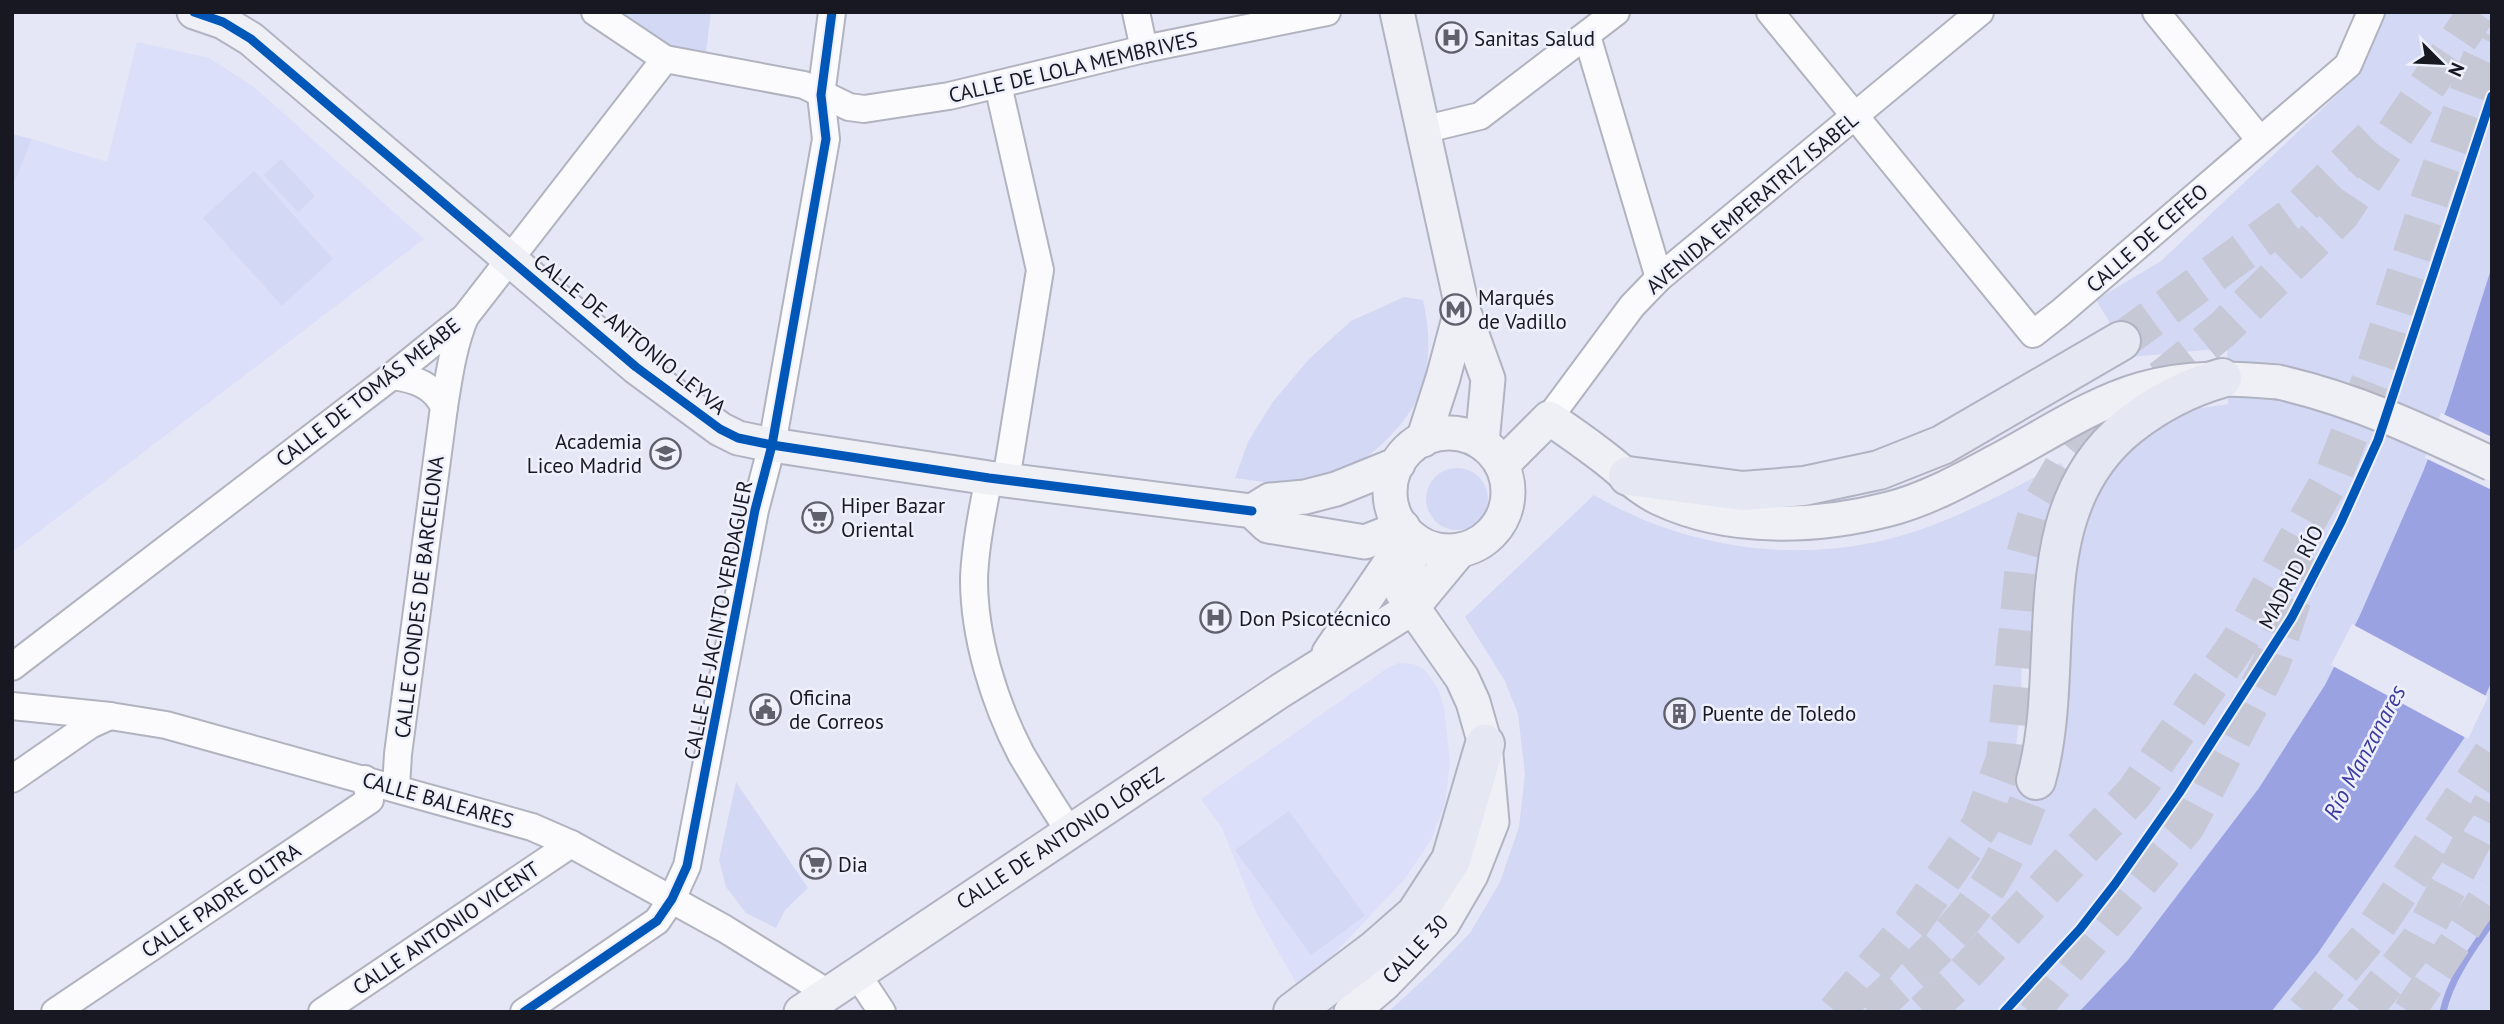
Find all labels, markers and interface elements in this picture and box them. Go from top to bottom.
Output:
hospital icon: Sanitas Salud [1434,21,1468,55]
street label: CALLE DE LOLA MEMBRIVES [946,25,1200,109]
place label: Sanitas Salud [1474,25,1595,52]
north arrow [2406,28,2476,98]
text: N [2443,59,2470,80]
street label: AVENIDA EMPERATRIZ ISABEL [1640,106,1864,300]
street label: CALLE DE CEFEO [2081,178,2213,298]
street label: CALLE DE ANTONIO LEYVA [528,248,733,421]
place label: Marqués de Vadillo [1478,284,1567,335]
metro station icon: Marqués de Vadillo [1438,292,1472,326]
street label: CALLE DE TOMÁS MEABE [270,312,466,472]
place label: Academia Liceo Madrid [527,428,642,479]
school or university icon: Academia Liceo Madrid [648,436,682,470]
street label: CALLE CONDES DE BARCELONA [388,454,450,740]
street label: CALLE DE JACINTO VERDAGUER [678,478,758,762]
place label: Hiper Bazar Oriental [841,492,945,543]
supermarket icon: Hiper Bazar Oriental [801,500,835,534]
street label: MADRID RÍO [2252,521,2330,633]
hospital icon: Don Psicotécnico [1199,601,1233,635]
place label: Don Psicotécnico [1239,605,1391,632]
water label: Río Manzanares [2316,679,2412,824]
place label: Oficina de Correos [789,684,884,735]
public building icon: Oficina de Correos [749,692,783,726]
building icon: Puente de Toledo [1662,696,1696,730]
place label: Puente de Toledo [1702,700,1856,727]
street label: CALLE DE ANTONIO LÓPEZ [951,761,1169,915]
street label: CALLE BALEARES [359,766,517,834]
street label: CALLE PADRE OLTRA [136,836,306,963]
supermarket icon: Dia [798,847,832,881]
place label: Dia [838,851,868,878]
street label: CALLE ANTONIO VICENT [347,855,545,1001]
street label: CALLE 30 [1376,909,1454,989]

